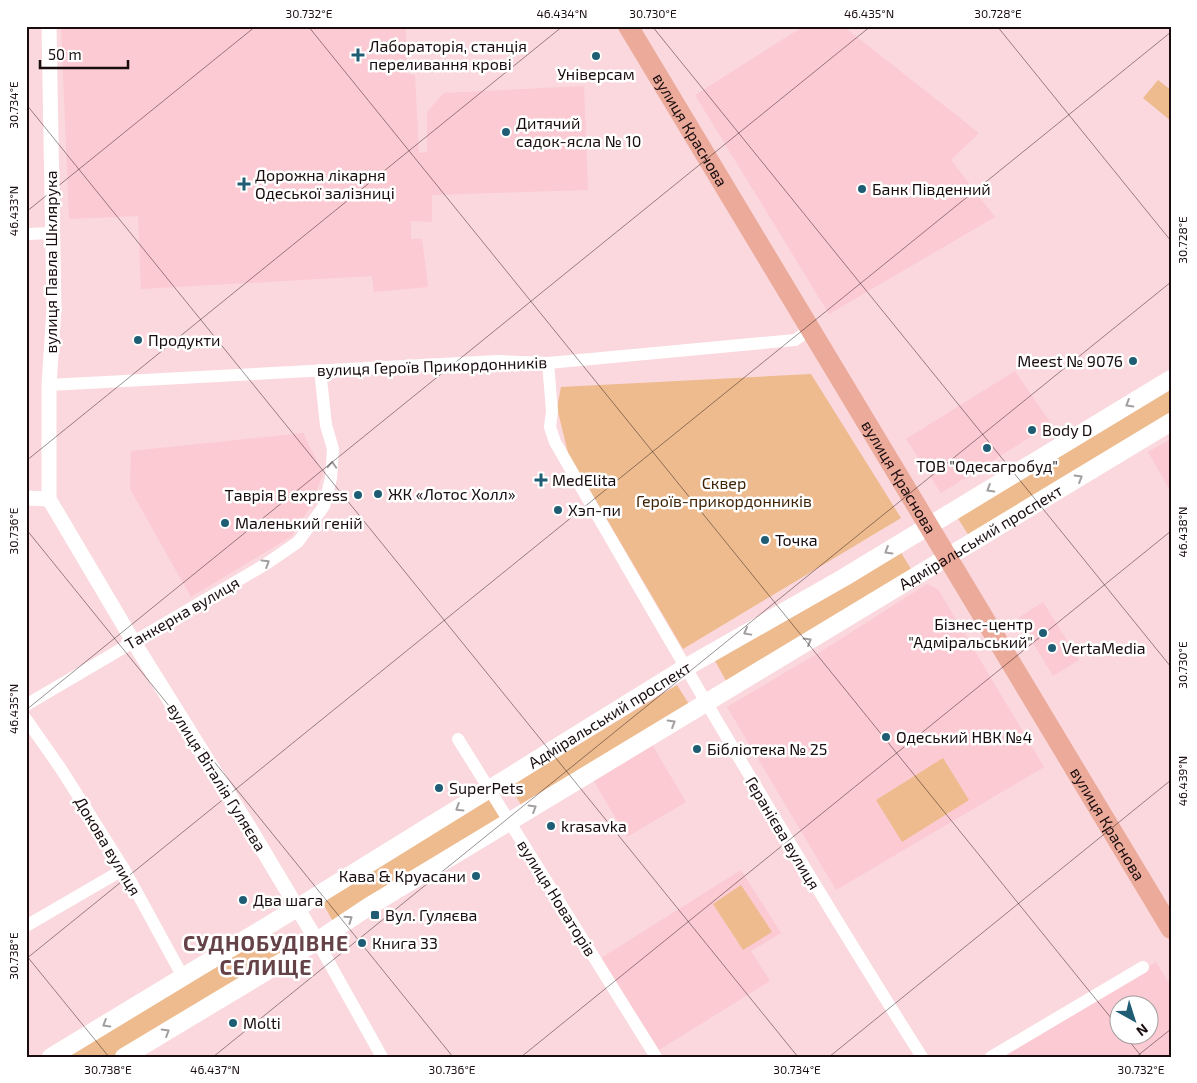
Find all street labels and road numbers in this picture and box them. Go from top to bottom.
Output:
street label: вулиця Краснова [649,69,732,190]
street label: вулиця Павла Шклярука [41,171,61,353]
street label: вулиця Героїв Прикордонників [316,352,548,380]
street label: вулиця Краснова [858,416,941,537]
street label: Адміральський проспект [895,480,1066,593]
street label: Танкерна вулиця [121,572,243,654]
street label: Адміральський проспект [524,657,694,772]
street label: вулиця Віталія Гуляєва [163,699,271,855]
street label: вулиця Краснова [1067,764,1150,884]
street label: Геранієва вулиця [741,773,825,893]
street label: Докова вулиця [70,793,146,899]
street label: вулиця Новаторів [513,836,601,960]

